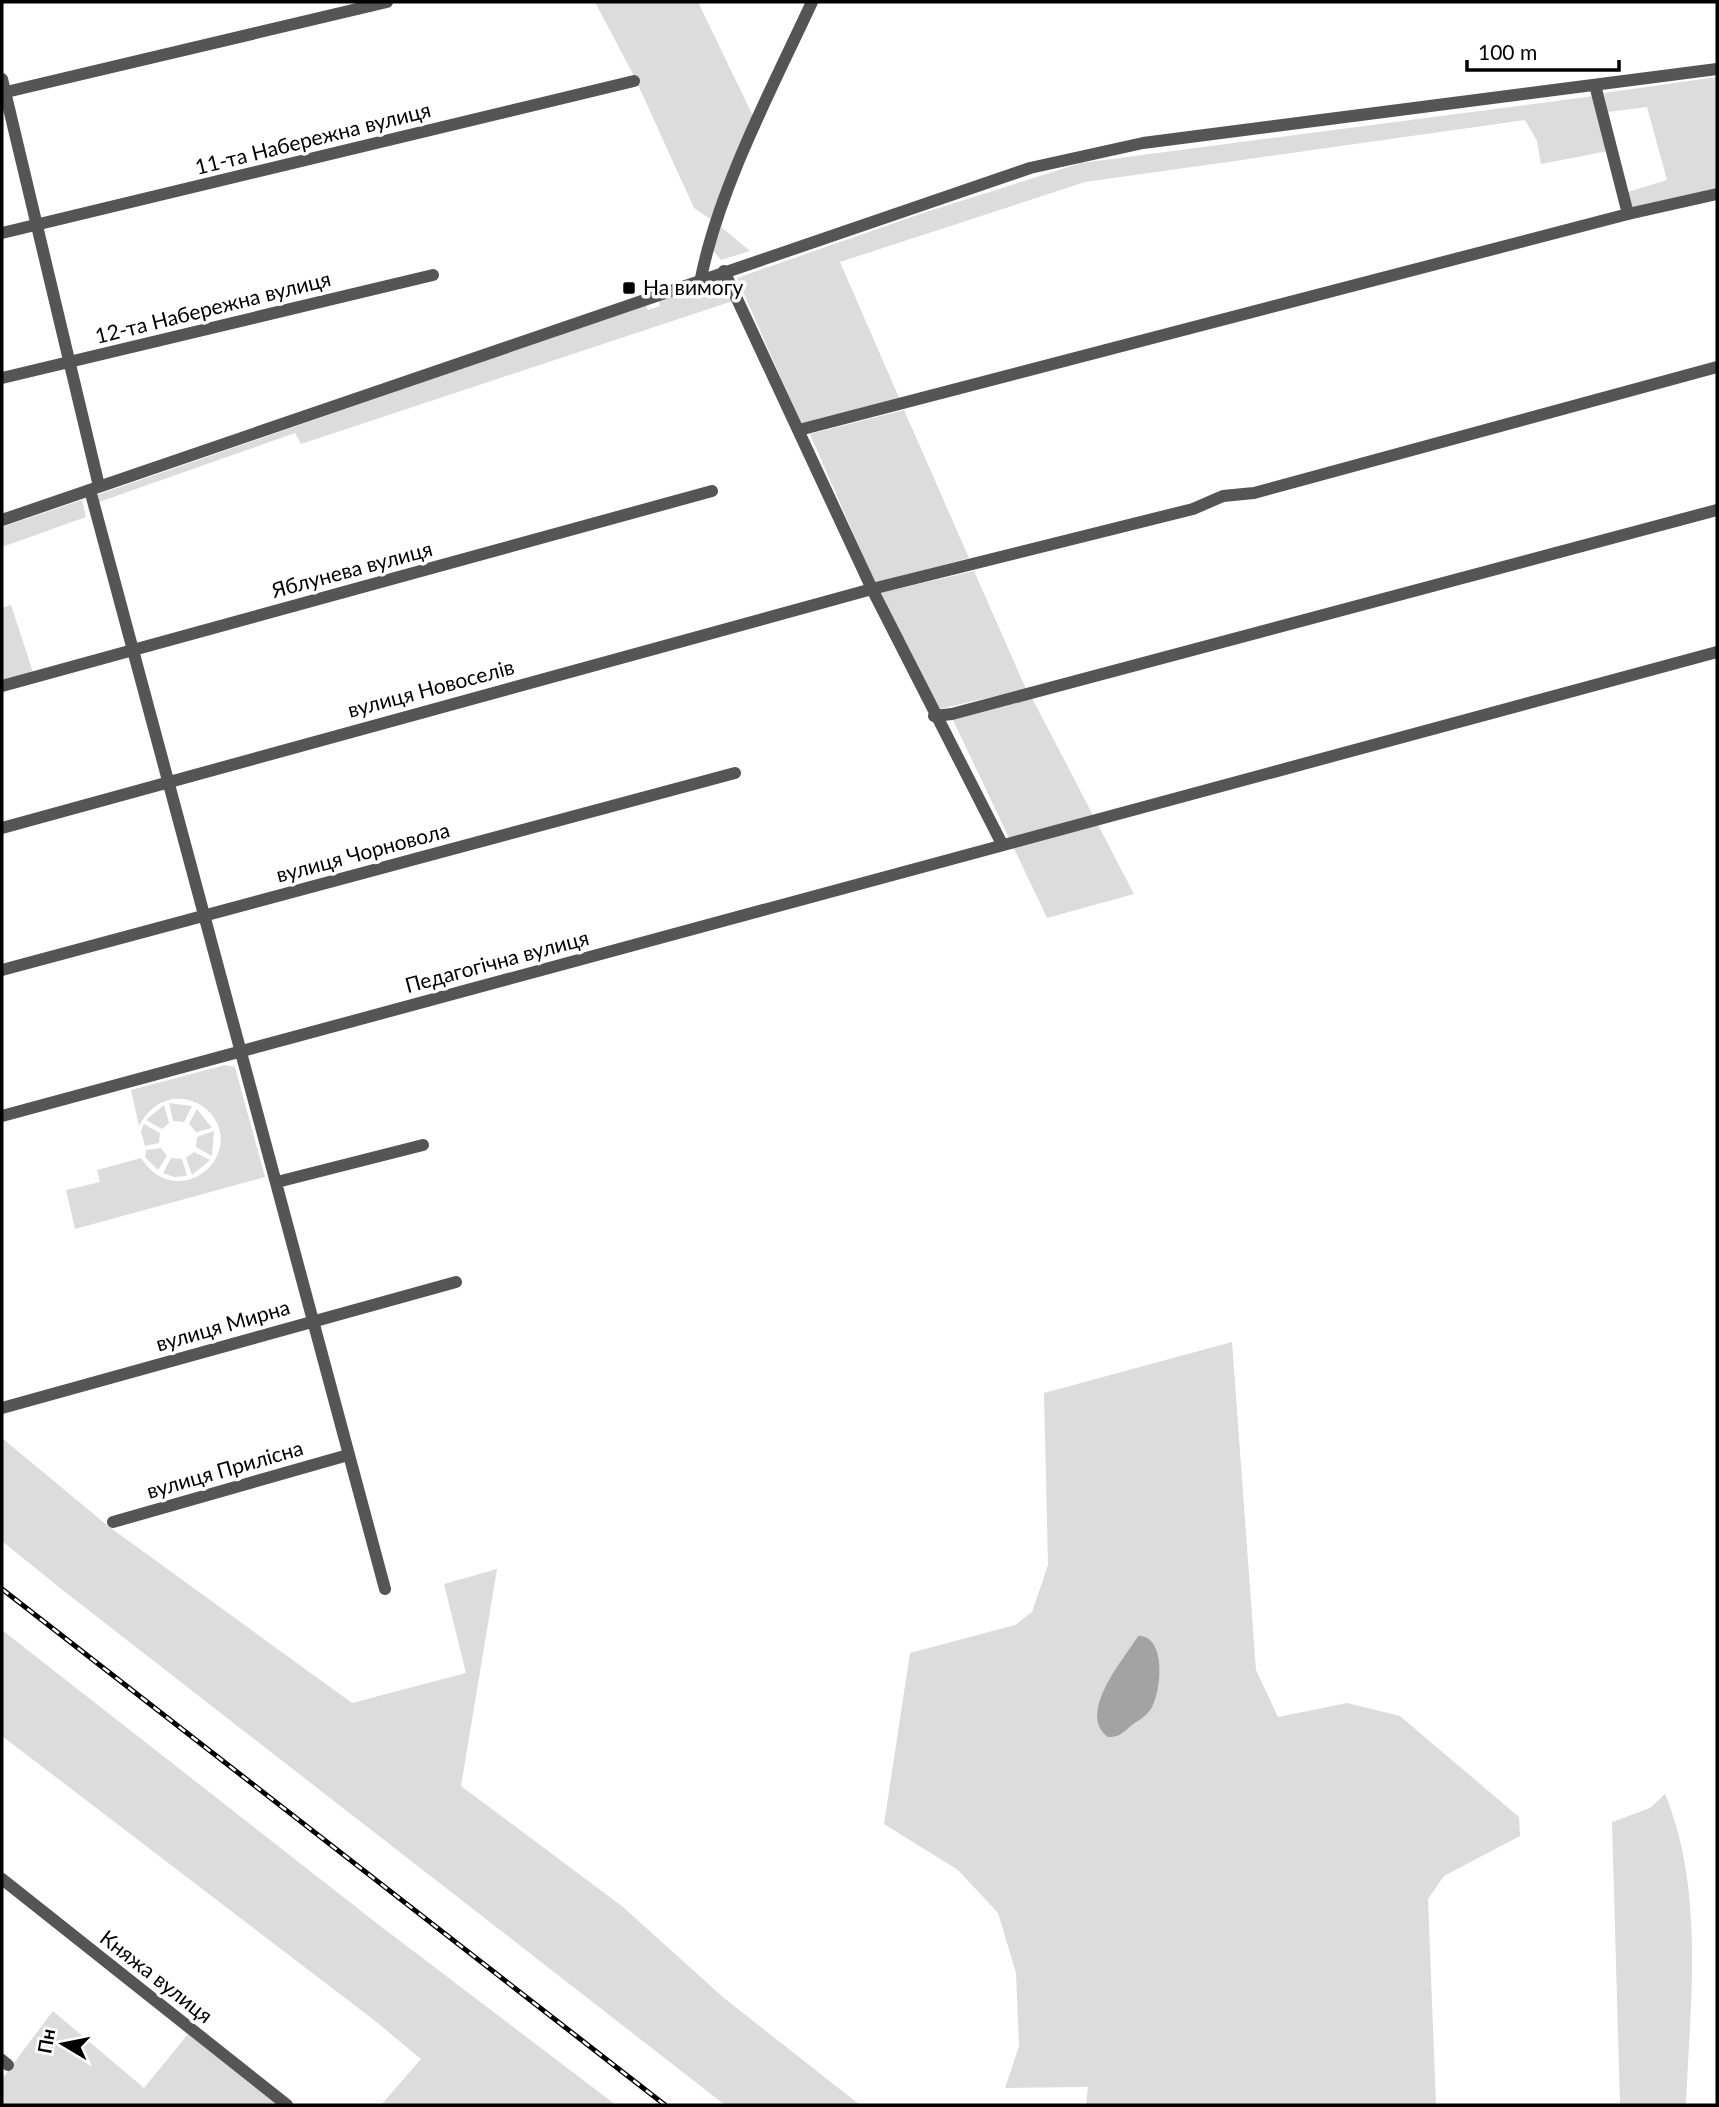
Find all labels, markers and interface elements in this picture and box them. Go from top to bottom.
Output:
scale bar [1467,28,1619,72]
text: 100 m [1478,39,1537,64]
street label: 11-та Набережна вулиця [192,96,433,179]
street label: 12-та Набережна вулиця [92,265,333,348]
place label: На вимогу [643,274,743,299]
marker: На вимогу [621,280,637,296]
street label: Яблунева вулиця [268,535,435,602]
street label: вулиця Новоселів [345,653,517,722]
street label: вулиця Чорновола [273,816,452,887]
street label: Педагогічна вулиця [402,924,591,997]
street label: вулиця Мирна [153,1293,292,1356]
street label: вулиця Прилісна [143,1434,306,1503]
street label: Княжа вулиця [96,1924,218,2027]
north arrow [28,2009,98,2079]
text: Пн [32,2027,59,2055]

